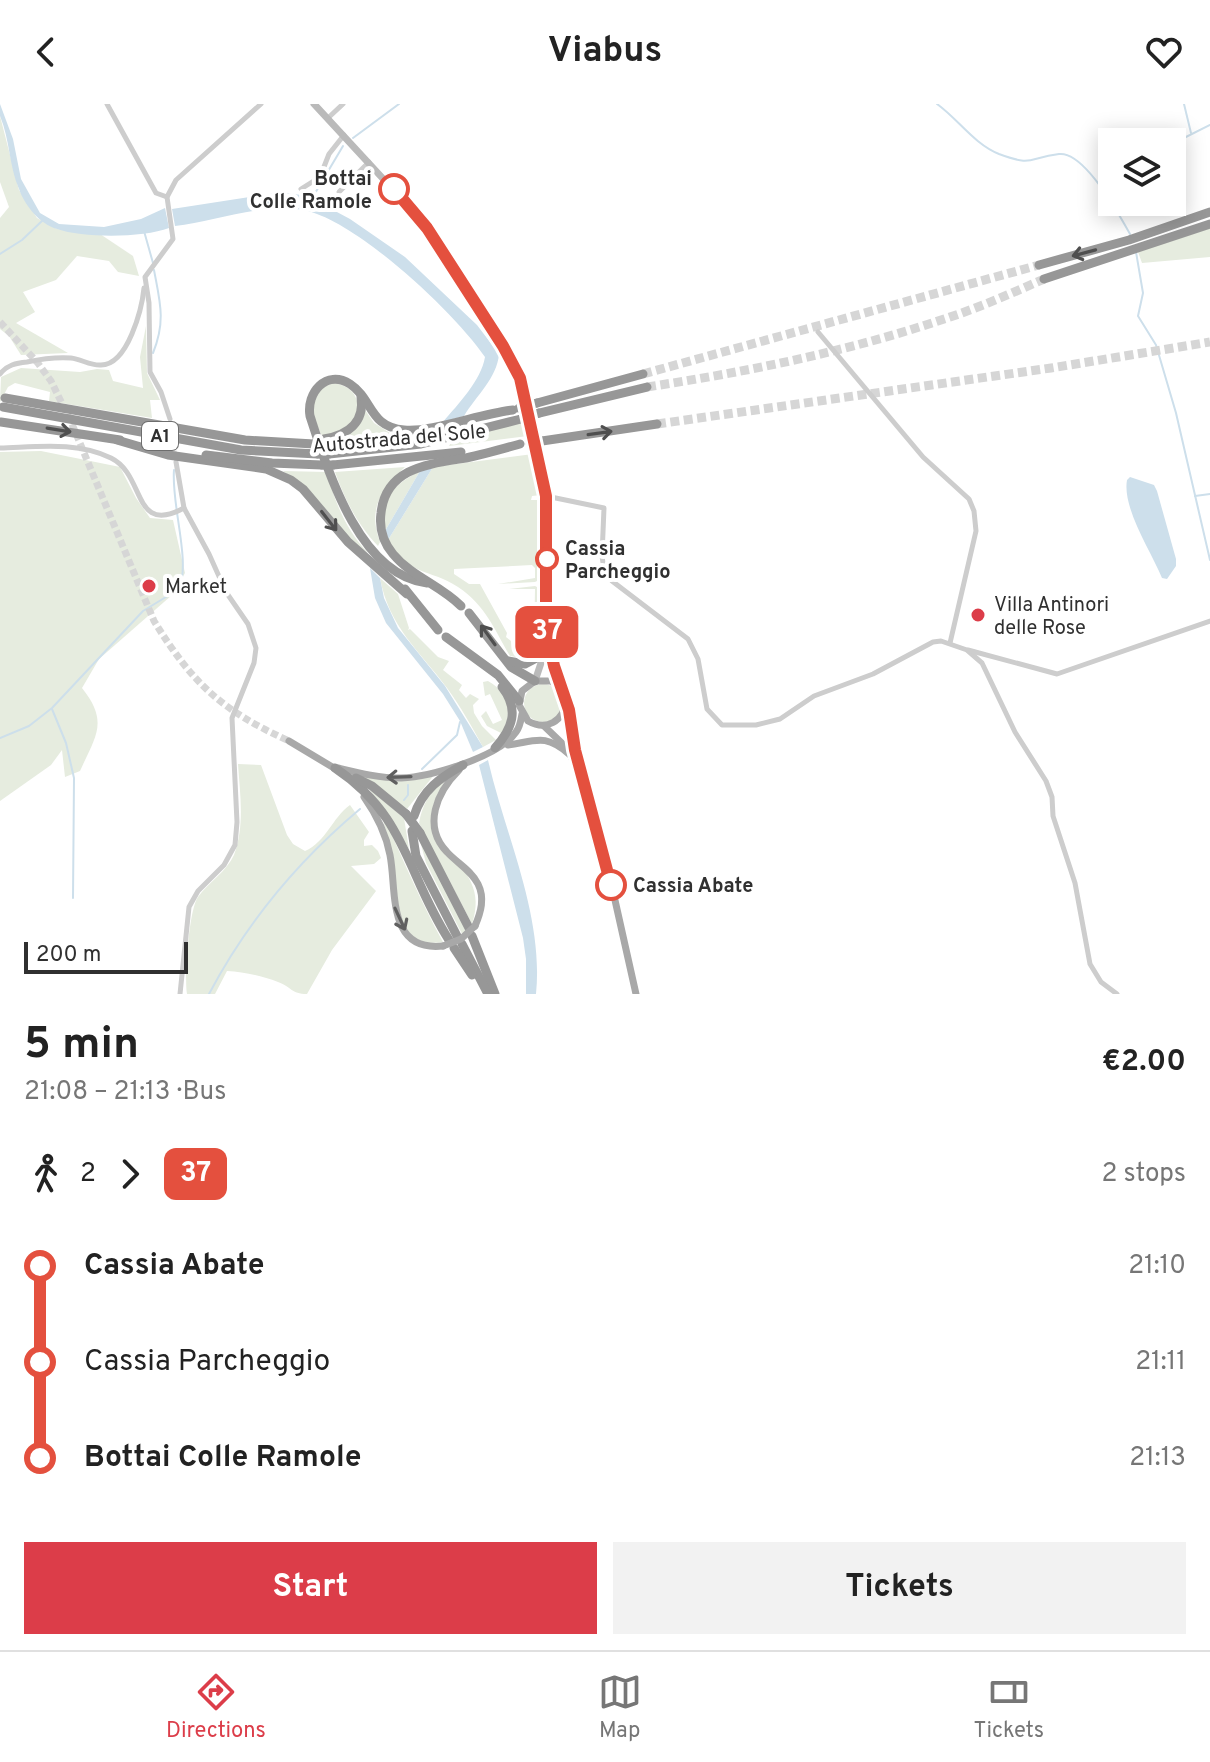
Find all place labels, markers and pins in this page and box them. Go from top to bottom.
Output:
place label: Bottai Colle Ramole [250,167,372,216]
marker: Bottai Colle Ramole [379,174,409,204]
place label: Cassia Parcheggio [565,537,671,586]
marker: Cassia Parcheggio [536,548,558,570]
place label: Market [165,575,227,601]
marker: Market [140,577,158,595]
place label: Villa Antinori delle Rose [994,593,1109,642]
marker: Villa Antinori delle Rose [969,606,987,624]
marker: Cassia Abate [596,870,626,900]
place label: Cassia Abate [633,874,753,900]

